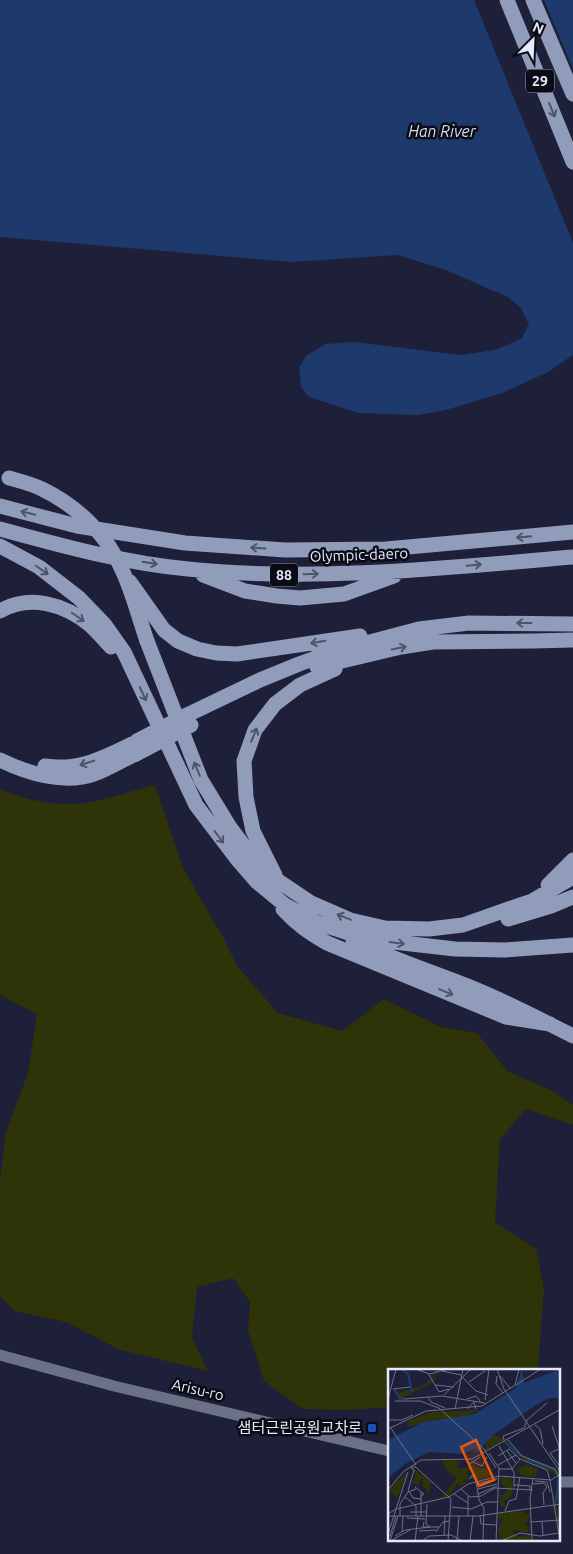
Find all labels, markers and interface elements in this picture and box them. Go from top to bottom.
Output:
north arrow [508,15,558,65]
text: N [530,19,546,38]
road number: 29 [526,70,554,92]
one-way arrow [548,102,557,117]
water label: Han River [408,122,477,140]
one-way arrow [21,508,37,517]
one-way arrow [517,532,533,542]
one-way arrow [250,543,266,552]
street label: Olympic-daero [310,544,408,565]
one-way arrow [141,559,157,569]
one-way arrow [465,560,481,570]
road number: 88 [270,564,298,586]
one-way arrow [35,565,49,575]
one-way arrow [303,570,319,579]
one-way arrow [71,612,85,622]
one-way arrow [517,618,533,628]
one-way arrow [311,638,327,648]
one-way arrow [391,643,407,652]
one-way arrow [138,686,148,701]
one-way arrow [250,728,259,743]
one-way arrow [79,759,95,769]
one-way arrow [192,762,202,777]
one-way arrow [214,830,224,844]
one-way arrow [337,912,352,921]
one-way arrow [389,938,405,948]
one-way arrow [438,988,453,998]
inset map [388,1369,560,1542]
street label: Arisu-ro [170,1375,226,1404]
place label: 샘터근린공원교차로 [238,1419,362,1436]
marker: 샘터근린공원교차로 [366,1422,378,1434]

